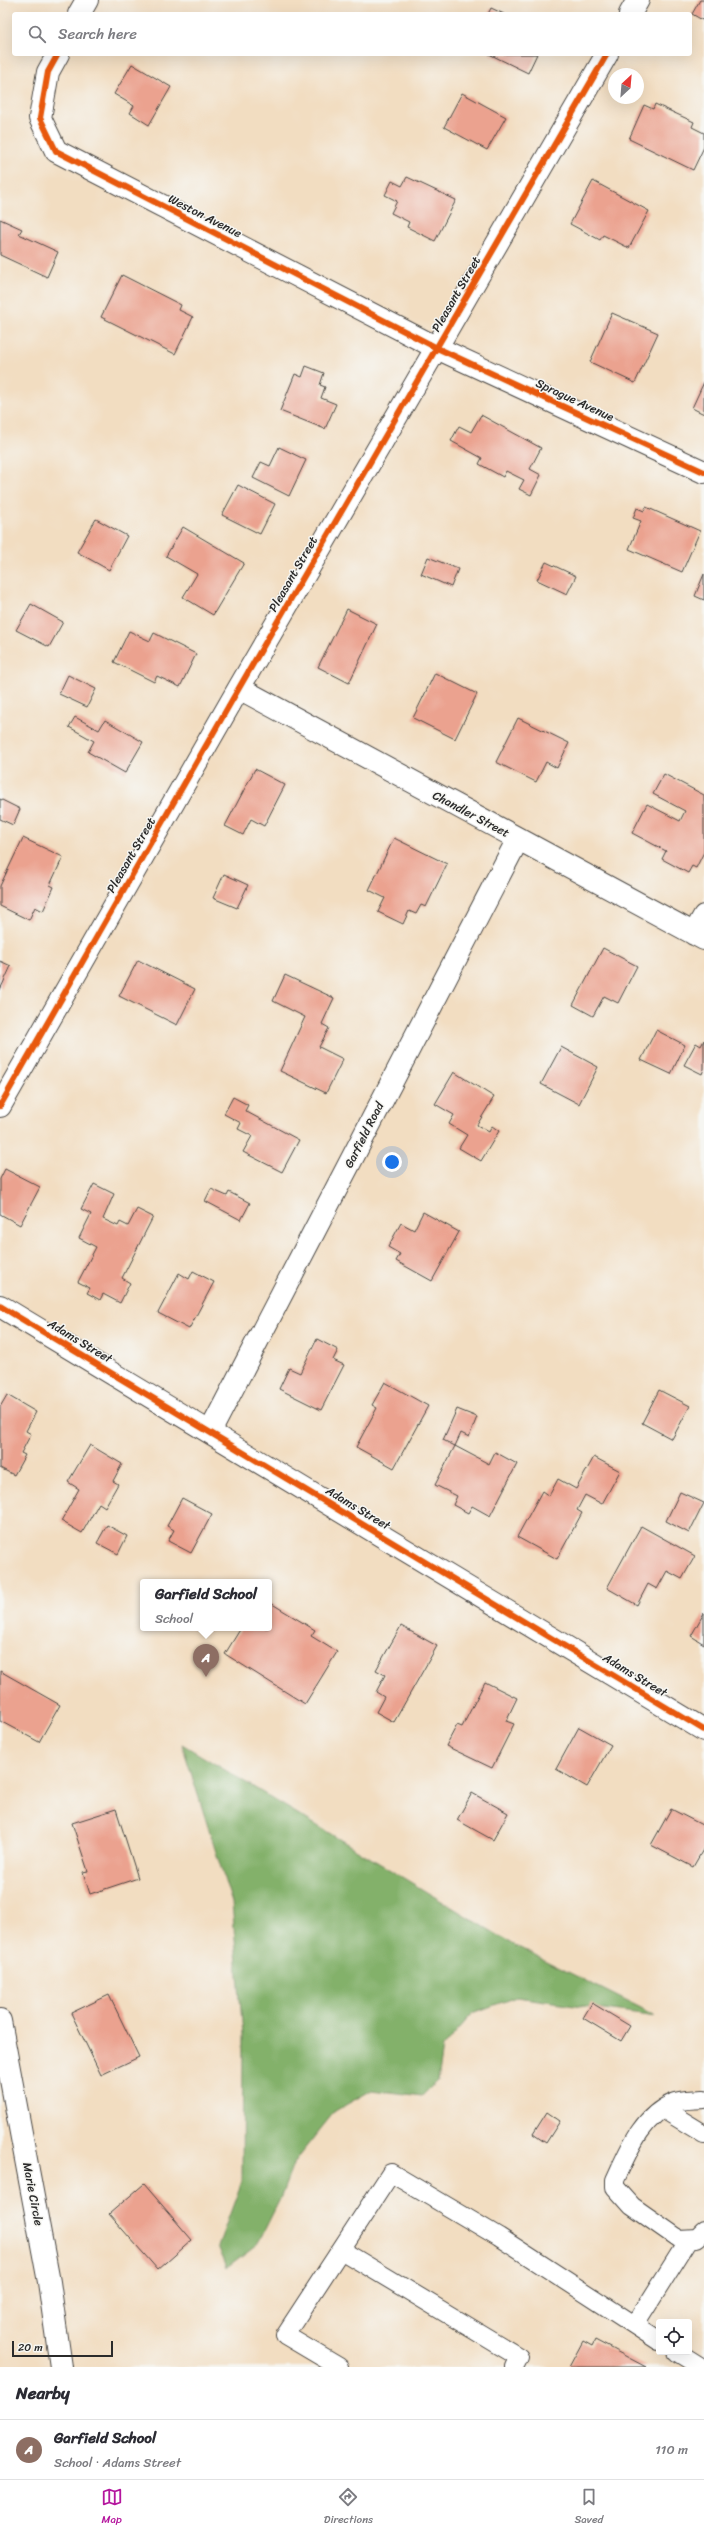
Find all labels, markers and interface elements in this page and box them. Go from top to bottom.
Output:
search box [12,12,692,56]
text: Search here [58,21,137,47]
icon: search [26,23,48,45]
north arrow [608,68,644,104]
street label: Weston Avenue [164,188,246,244]
street label: Pleasant Street [425,252,487,336]
street label: Sprague Avenue [532,372,618,428]
street label: Pleasant Street [262,532,324,616]
street label: Chandler Street [428,784,514,844]
street label: Pleasant Street [100,813,162,897]
street label: Garfield Road [338,1096,391,1172]
your location [382,1152,402,1172]
street label: Adams Street [42,1312,118,1370]
street label: Adams Street [320,1479,396,1537]
popup [140,1579,272,1631]
text: Garfield School [155,1581,257,1607]
text: School [155,1607,193,1630]
pin: A [193,1644,219,1677]
street label: Adams Street [597,1646,673,1704]
street label: Marie Circle [16,2160,50,2228]
map controls [656,2319,692,2355]
button: locate [656,2319,692,2355]
text: 20 m [18,2338,43,2357]
scale bar [12,2339,113,2358]
text: Nearby [16,2378,70,2408]
text: Garfield School [54,2425,156,2451]
text: A [25,2438,33,2461]
text: 110 m [655,2438,688,2461]
text: School · Adams Street [54,2451,181,2474]
tab: Map [101,2486,123,2529]
tab: Directions [324,2486,373,2529]
tab: Saved [574,2486,603,2529]

